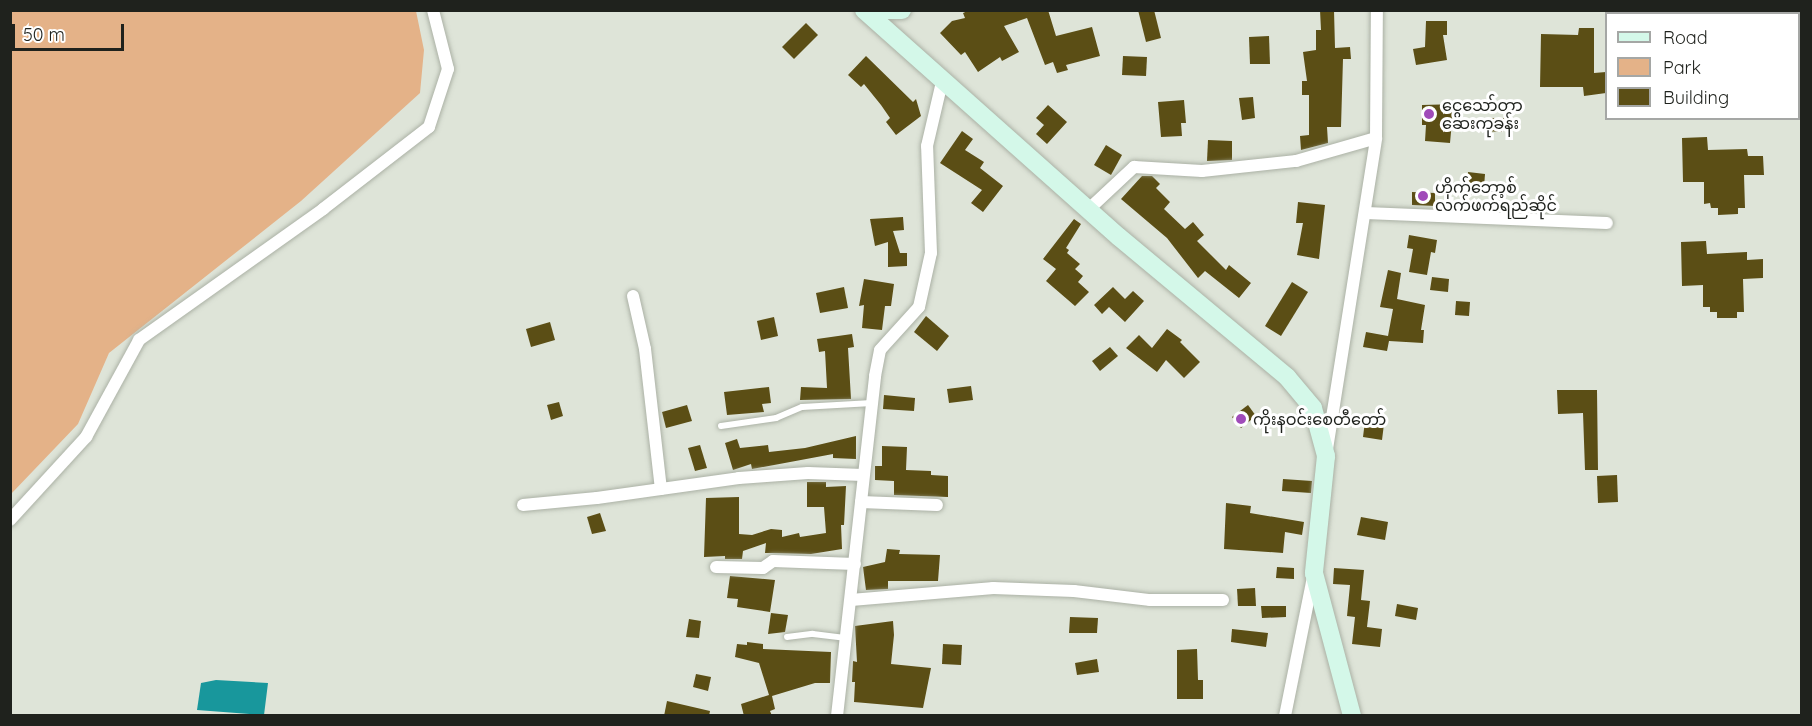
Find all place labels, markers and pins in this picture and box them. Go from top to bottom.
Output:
place label: ငွေသော်တာ ဆေးကုခန်း [1442,95,1523,133]
marker: ငွေသော်တာ ဆေးကုခန်း [1420,105,1438,123]
place label: ဟိုက်ဘော့စ် လက်ဖက်ရည်ဆိုင် [1435,177,1557,215]
marker: ဟိုက်ဘော့စ် လက်ဖက်ရည်ဆိုင် [1416,189,1430,203]
place label: ကိုးနဝင်းစေတီတော် [1253,409,1386,429]
marker: ကိုးနဝင်းစေတီတော် [1234,412,1248,426]

